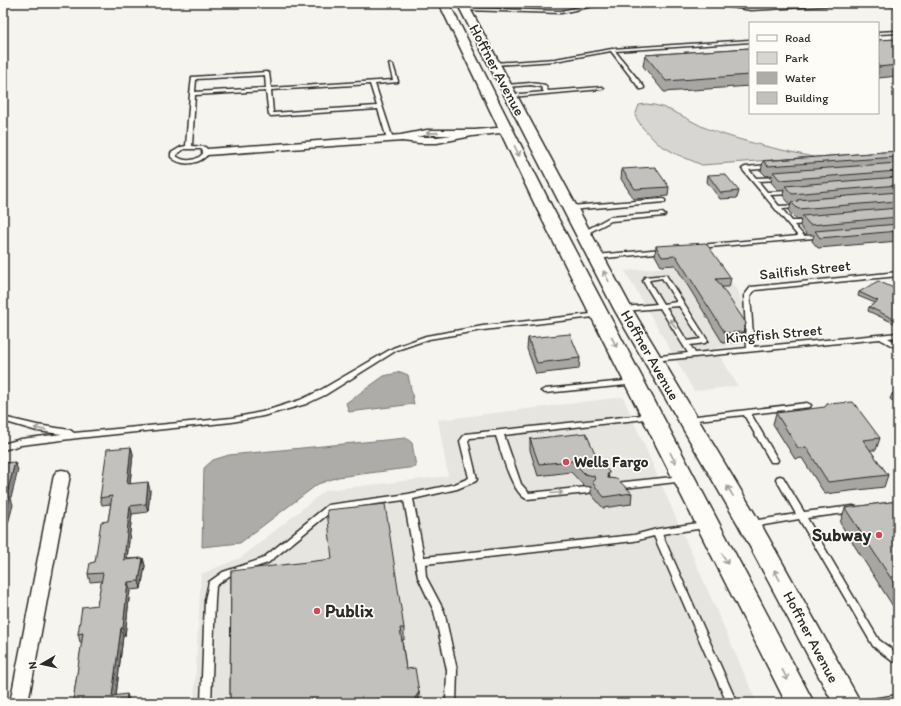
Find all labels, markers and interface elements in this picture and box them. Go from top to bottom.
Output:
street label: Hoffner Avenue [465,21,529,119]
legend [749,22,879,114]
text: Road [785,31,811,45]
text: Park [785,51,809,65]
text: Water [785,71,816,85]
text: Building [785,91,829,105]
one-way arrow [426,130,439,137]
one-way arrow [514,145,521,157]
street label: Sailfish Street [759,256,852,284]
one-way arrow [602,271,609,283]
street label: Hoffner Avenue [617,307,683,403]
one-way arrow [668,319,677,330]
street label: Kingfish Street [725,321,824,347]
one-way arrow [611,336,618,348]
one-way arrow [34,424,47,432]
one-way arrow [670,451,677,463]
place label: Wells Fargo [574,453,649,472]
marker: Wells Fargo [561,457,571,467]
one-way arrow [726,486,734,497]
one-way arrow [550,489,563,497]
place label: Subway [812,524,871,546]
marker: Subway [874,530,884,540]
one-way arrow [722,553,730,565]
one-way arrow [773,569,780,581]
street label: Hoffner Avenue [779,588,843,686]
place label: Publix [325,600,374,622]
marker: Publix [312,606,322,616]
north arrow [22,644,62,684]
text: N [26,661,40,670]
one-way arrow [782,669,789,681]

